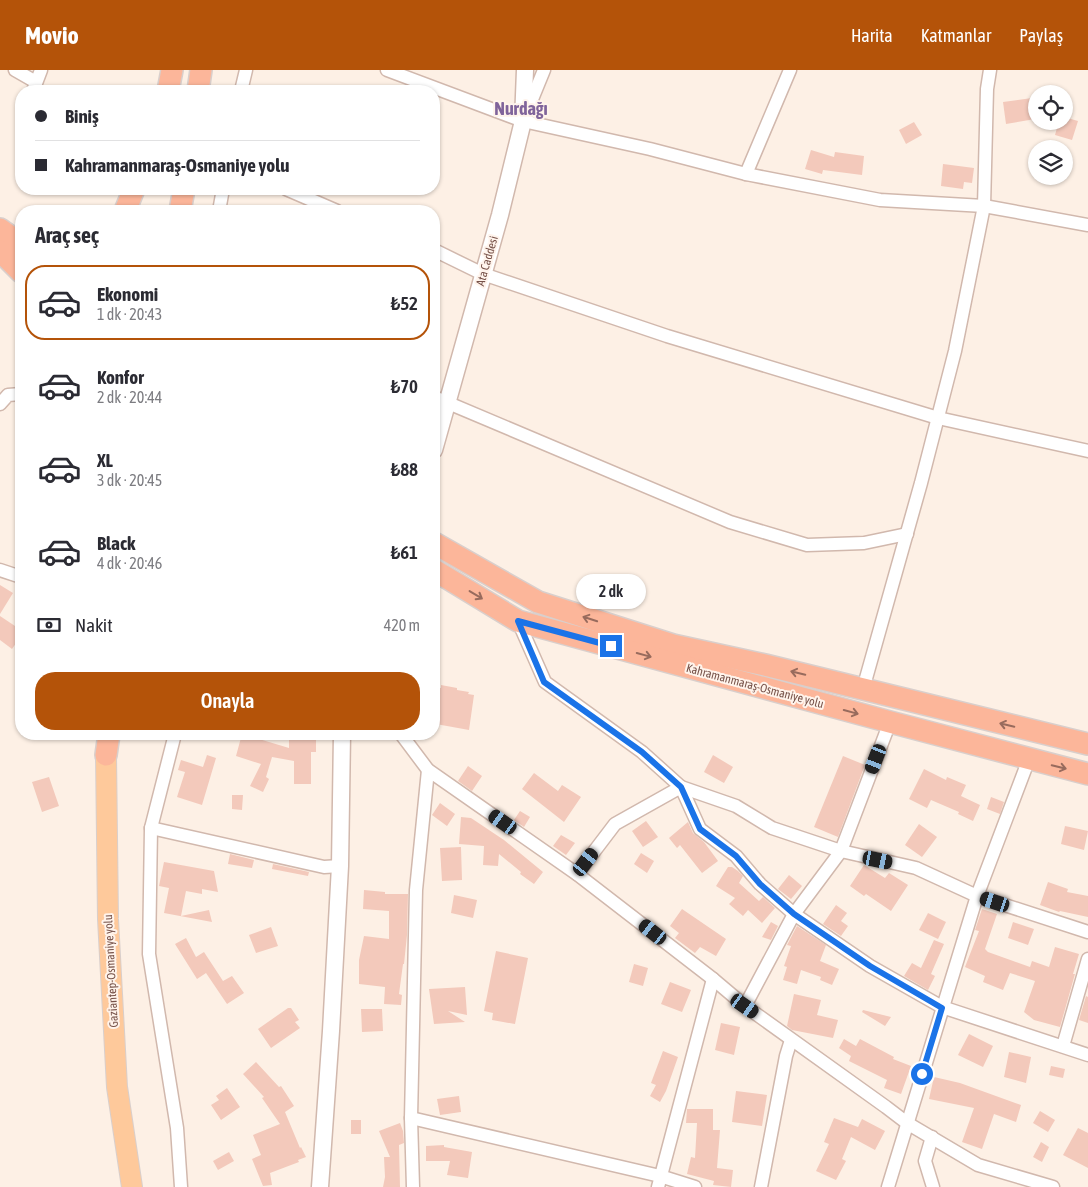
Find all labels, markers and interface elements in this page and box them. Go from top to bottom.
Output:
text: Movio [25,22,79,49]
text: Harita [851,25,893,46]
text: Katmanlar [921,25,991,46]
text: Paylaş [1019,25,1063,46]
map controls [1028,85,1073,185]
button: locate [1028,85,1073,130]
district label: Nurdağı [494,98,548,119]
text: Biniş [65,105,99,127]
button: layers [1028,140,1073,185]
text: Kahramanmaraş-Osmaniye yolu [65,154,289,176]
text: Araç seç [35,222,99,248]
street label: Ata Caddesi [473,234,501,288]
icon: car [37,280,82,325]
text: Ekonomi [97,283,158,305]
text: ₺52 [391,292,418,314]
text: 1 dk · 20:43 [97,305,162,323]
icon: car [37,363,82,408]
text: Konfor [97,366,144,388]
text: ₺70 [391,375,418,397]
text: 2 dk · 20:44 [97,388,162,406]
icon: car [37,446,82,491]
text: XL [97,449,113,471]
text: ₺88 [391,458,418,480]
text: 3 dk · 20:45 [97,471,162,489]
icon: car [37,529,82,574]
text: Black [97,532,135,554]
text: ₺61 [391,541,418,563]
text: 4 dk · 20:46 [97,554,162,572]
callout: 2 dk [576,574,646,608]
text: 2 dk [599,582,623,600]
one-way arrow [468,591,482,601]
icon: cash [35,611,63,639]
one-way arrow [582,613,598,623]
text: Nakit [75,614,113,636]
text: 420 m [384,616,420,634]
route end [600,635,622,657]
one-way arrow [635,651,651,661]
street label: Kahramanmaraş-Osmaniye yolu [685,661,825,711]
one-way arrow [790,668,806,677]
button: Onayla [35,672,420,730]
one-way arrow [843,707,859,717]
one-way arrow [999,720,1015,729]
car [863,742,888,776]
one-way arrow [1051,763,1067,772]
car [486,807,519,837]
car [570,846,601,878]
car [861,850,894,870]
car [978,890,1011,914]
street label: Gaziantep-Osmaniye yolu [101,914,121,1028]
car [636,917,669,947]
car [728,991,761,1021]
route start [911,1063,933,1085]

